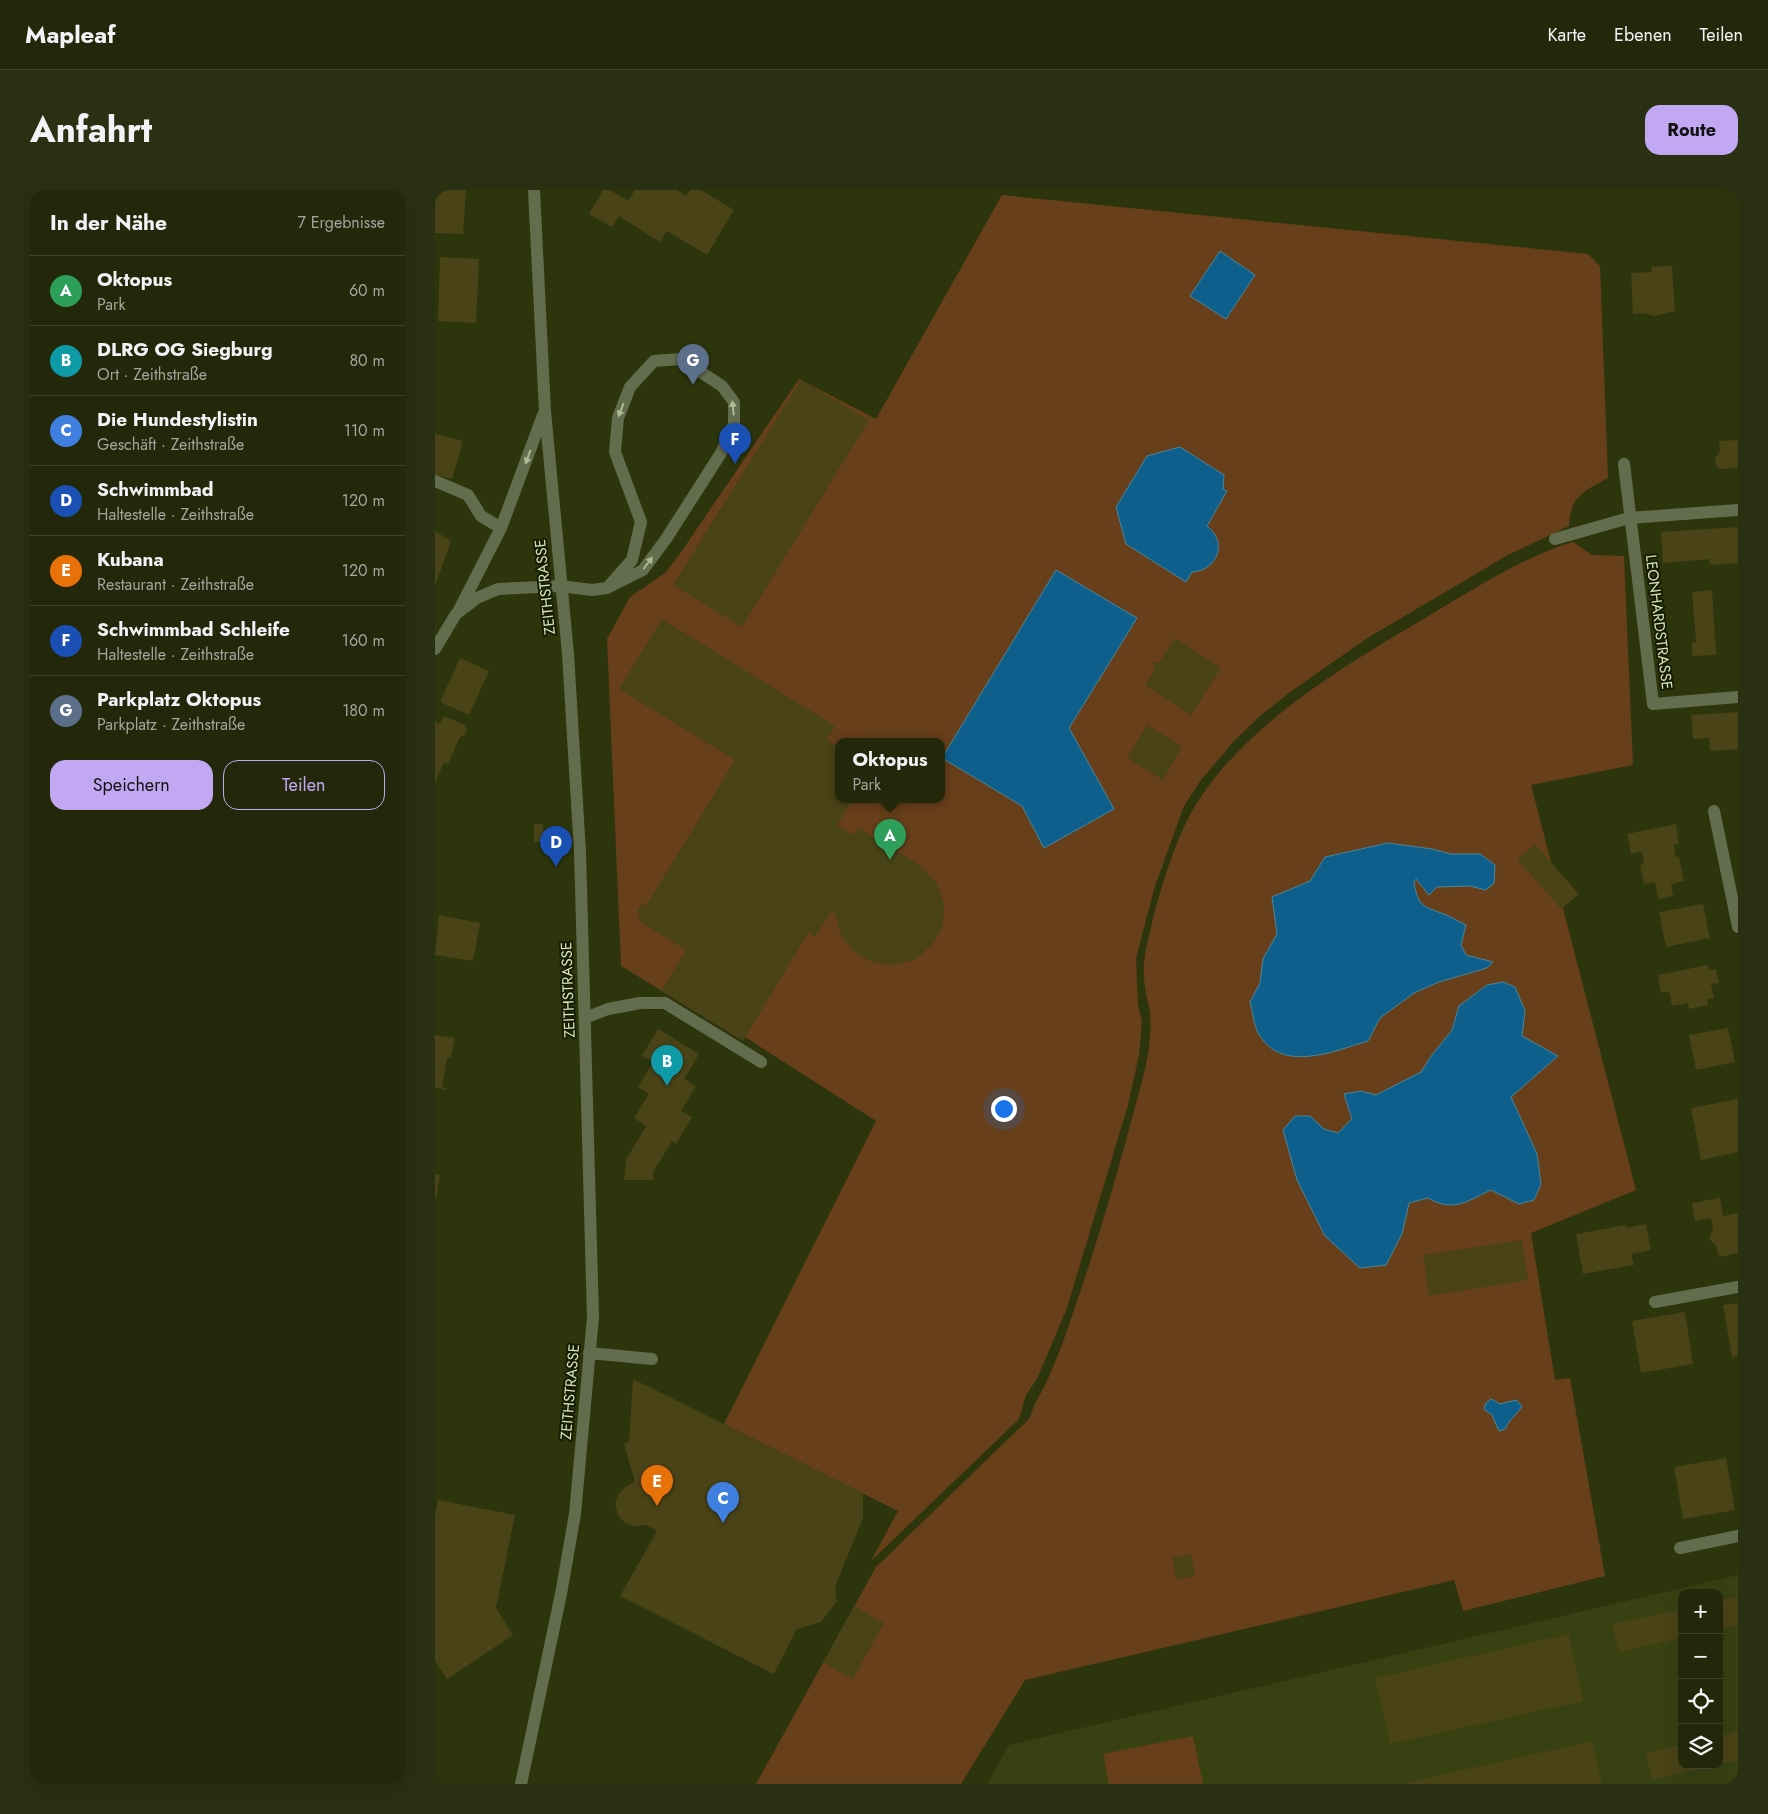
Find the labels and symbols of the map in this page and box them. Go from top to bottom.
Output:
pin: G [677,344,709,385]
one-way arrow [729,399,737,415]
one-way arrow [617,403,625,418]
pin: F [719,423,751,464]
one-way arrow [524,449,531,464]
street label: ZEITHSTRASSE [529,538,561,636]
street label: LEONHARDSTRASSE [1640,553,1678,691]
one-way arrow [643,556,653,570]
pin: A [874,819,906,860]
pin: D [540,826,572,867]
street label: ZEITHSTRASSE [555,942,581,1038]
pin: B [651,1045,683,1086]
your location [991,1096,1017,1122]
street label: ZEITHSTRASSE [555,1343,585,1441]
pin: E [641,1465,673,1506]
pin: C [707,1482,739,1523]

